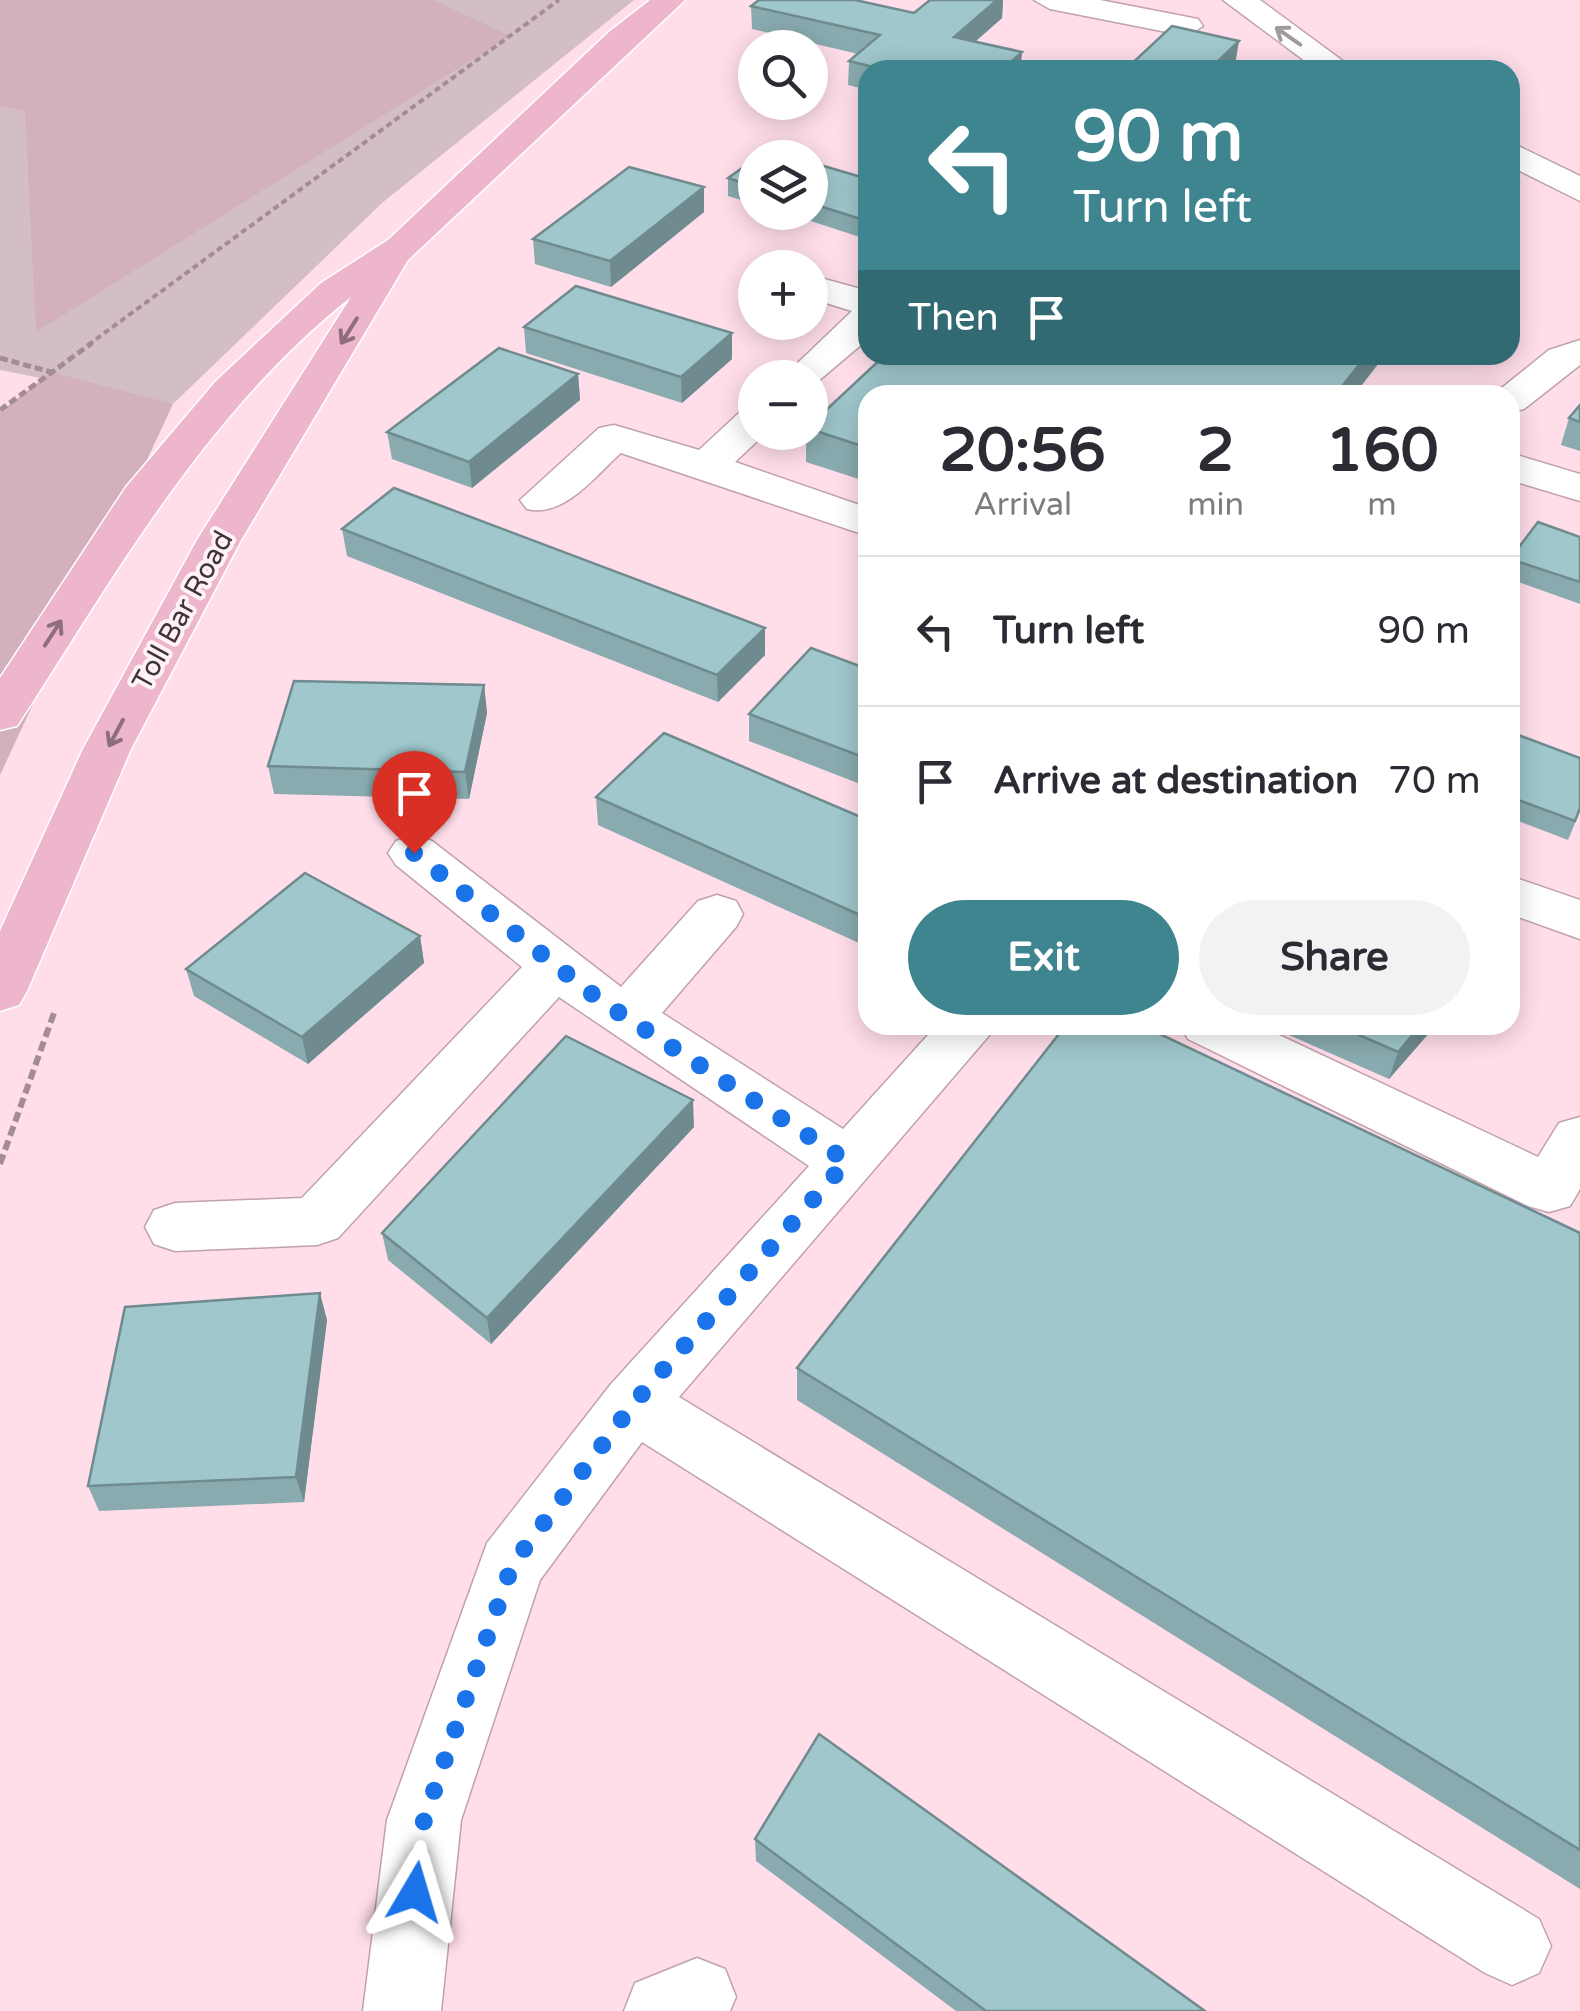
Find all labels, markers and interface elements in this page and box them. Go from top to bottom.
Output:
one-way arrow [1275,25,1303,46]
map controls [738,30,828,450]
button: search [738,30,828,120]
text: 90 m [1073,96,1243,180]
icon: left [908,100,1038,230]
button: layers [738,140,828,230]
text: Turn left [1073,181,1252,235]
button: + [738,250,828,340]
icon: arrive [1019,290,1074,345]
text: Then [908,295,999,341]
one-way arrow [339,316,359,345]
button: − [738,360,828,450]
text: 20:56 [939,415,1106,487]
text: 2 [1197,415,1234,487]
text: 160 [1325,415,1439,487]
text: Arrival [973,486,1072,524]
text: min [1187,486,1244,524]
text: m [1367,486,1397,524]
street label: Toll Bar Road [125,525,241,696]
icon: left [908,604,963,659]
text: Turn left [993,608,1144,654]
text: 90 m [1378,608,1470,654]
one-way arrow [42,620,63,648]
one-way arrow [106,718,125,747]
pin [372,751,457,854]
icon: arrive [908,754,963,809]
text: Arrive at destination [993,758,1358,804]
text: 70 m [1388,758,1481,804]
icon: arrive [387,766,442,821]
button: Exit [908,900,1179,1015]
button: Share [1199,900,1470,1015]
position arrow [363,1840,467,1944]

